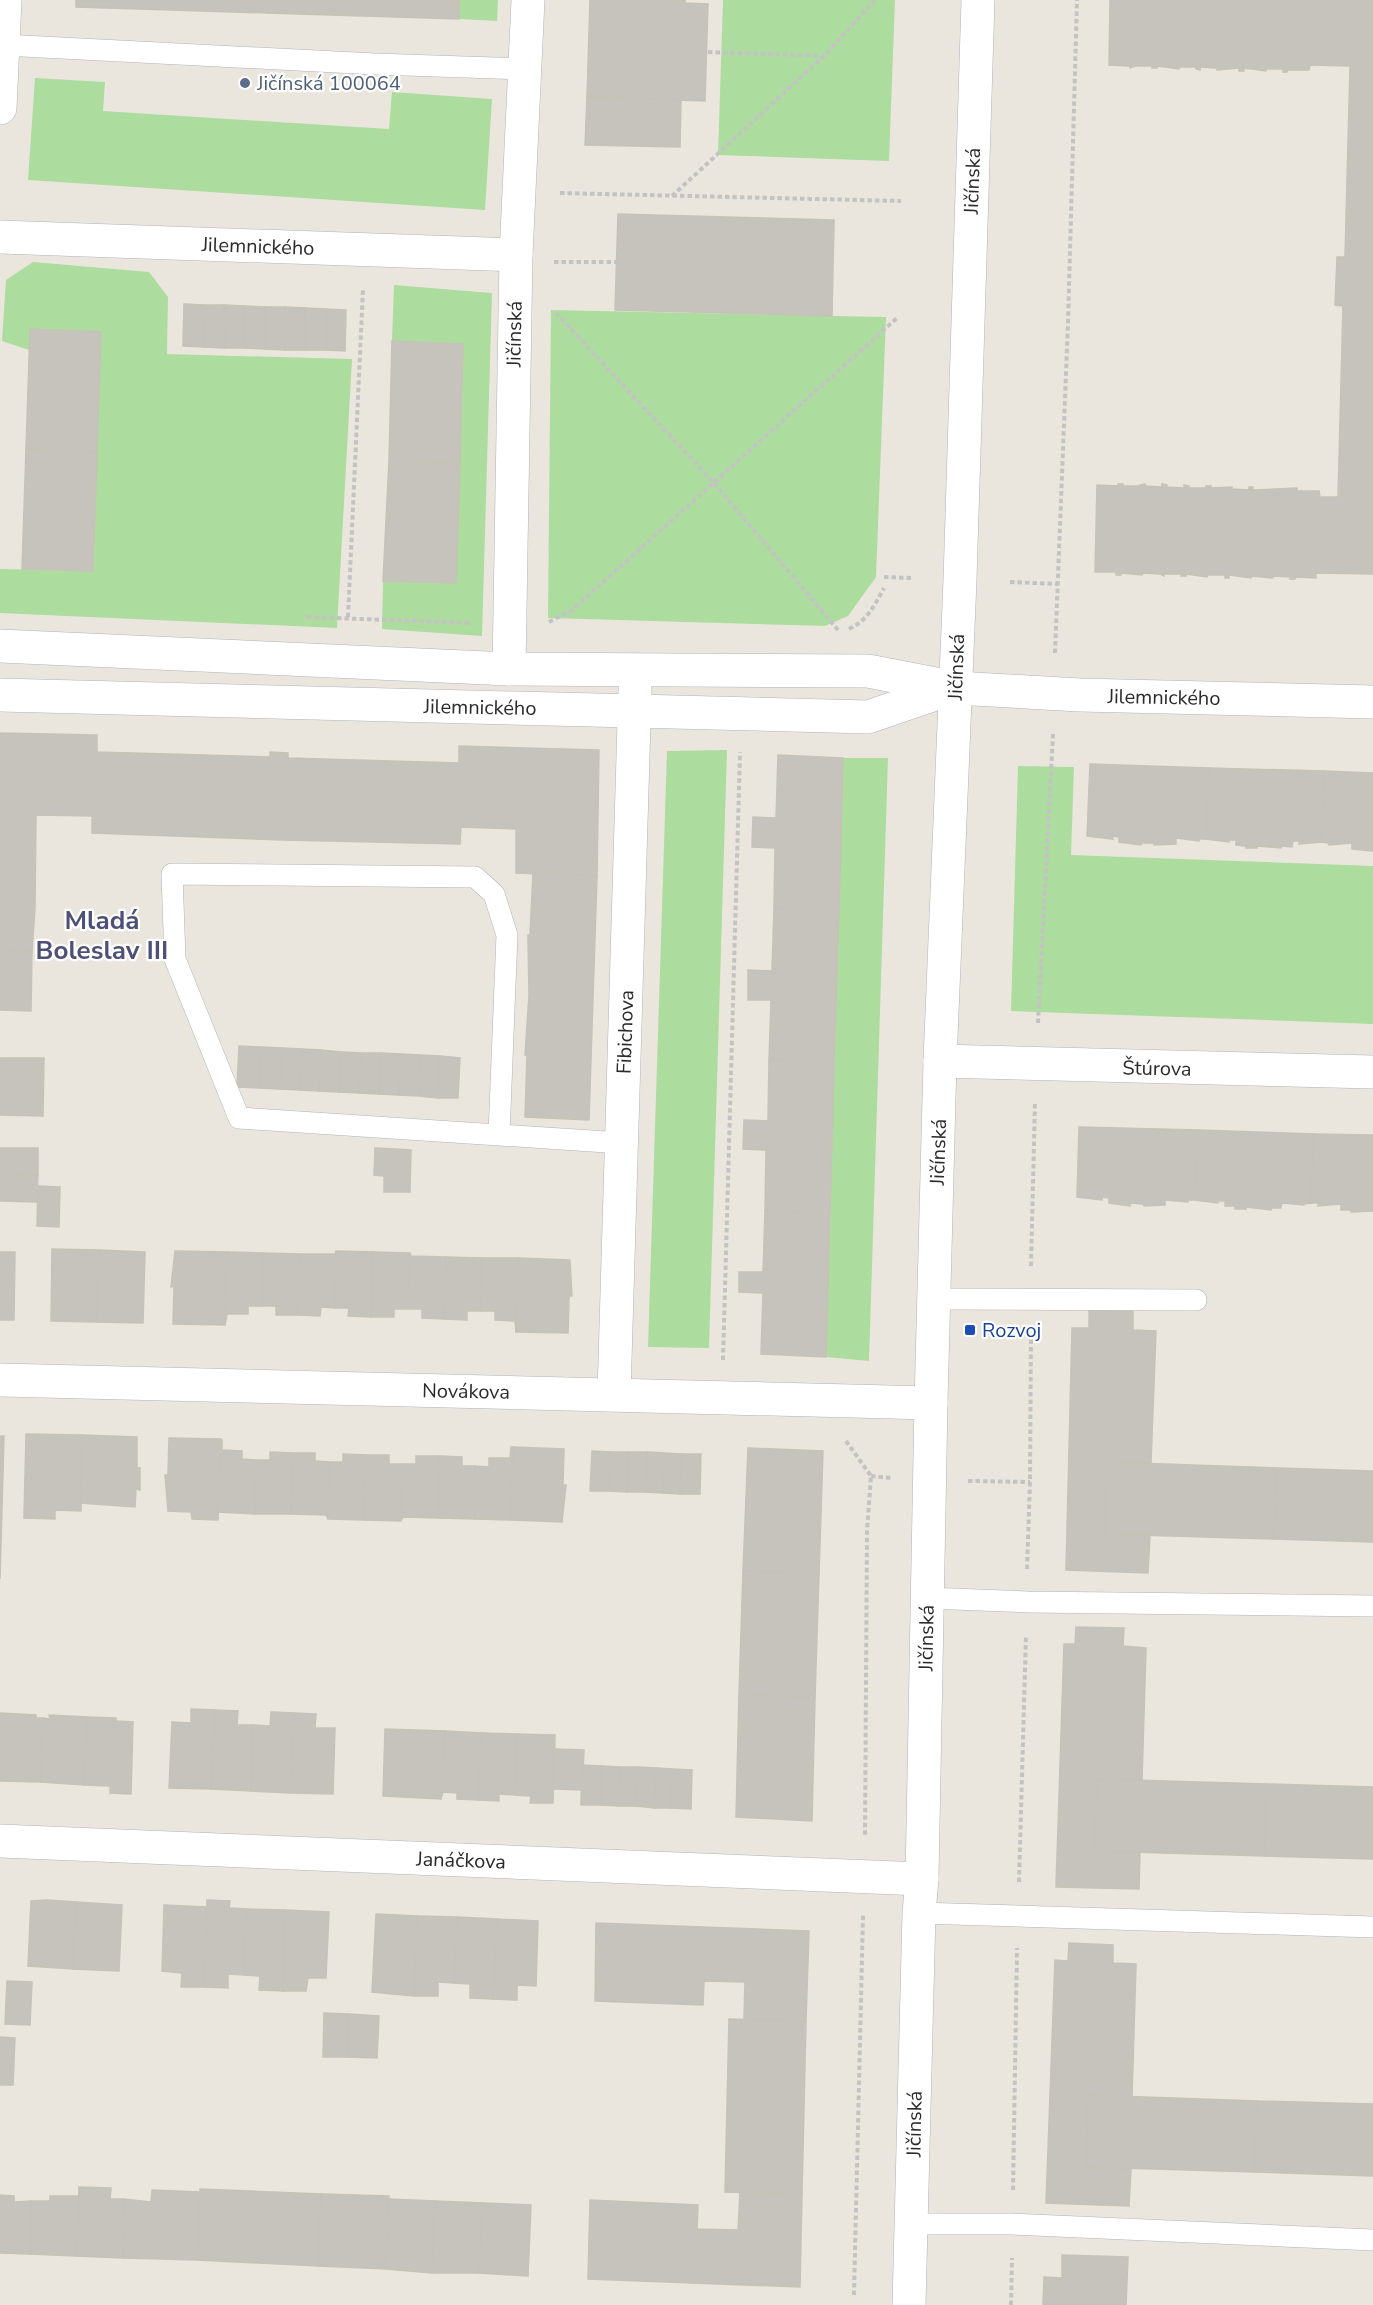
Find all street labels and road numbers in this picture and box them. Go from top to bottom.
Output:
street label: Jičínská [958,147,987,216]
street label: Jilemnického [200,231,315,262]
street label: Jičínská [500,301,529,368]
street label: Jičínská [942,633,971,702]
street label: Jilemnického [1106,683,1221,712]
street label: Jilemnického [422,693,537,722]
street label: Fibichova [611,989,640,1075]
street label: Štúrova [1122,1054,1192,1083]
street label: Jičínská [924,1118,953,1187]
street label: Novákova [422,1377,510,1406]
street label: Jičínská [912,1605,941,1672]
street label: Janáčkova [415,1845,506,1876]
street label: Jičínská [900,2091,929,2158]

